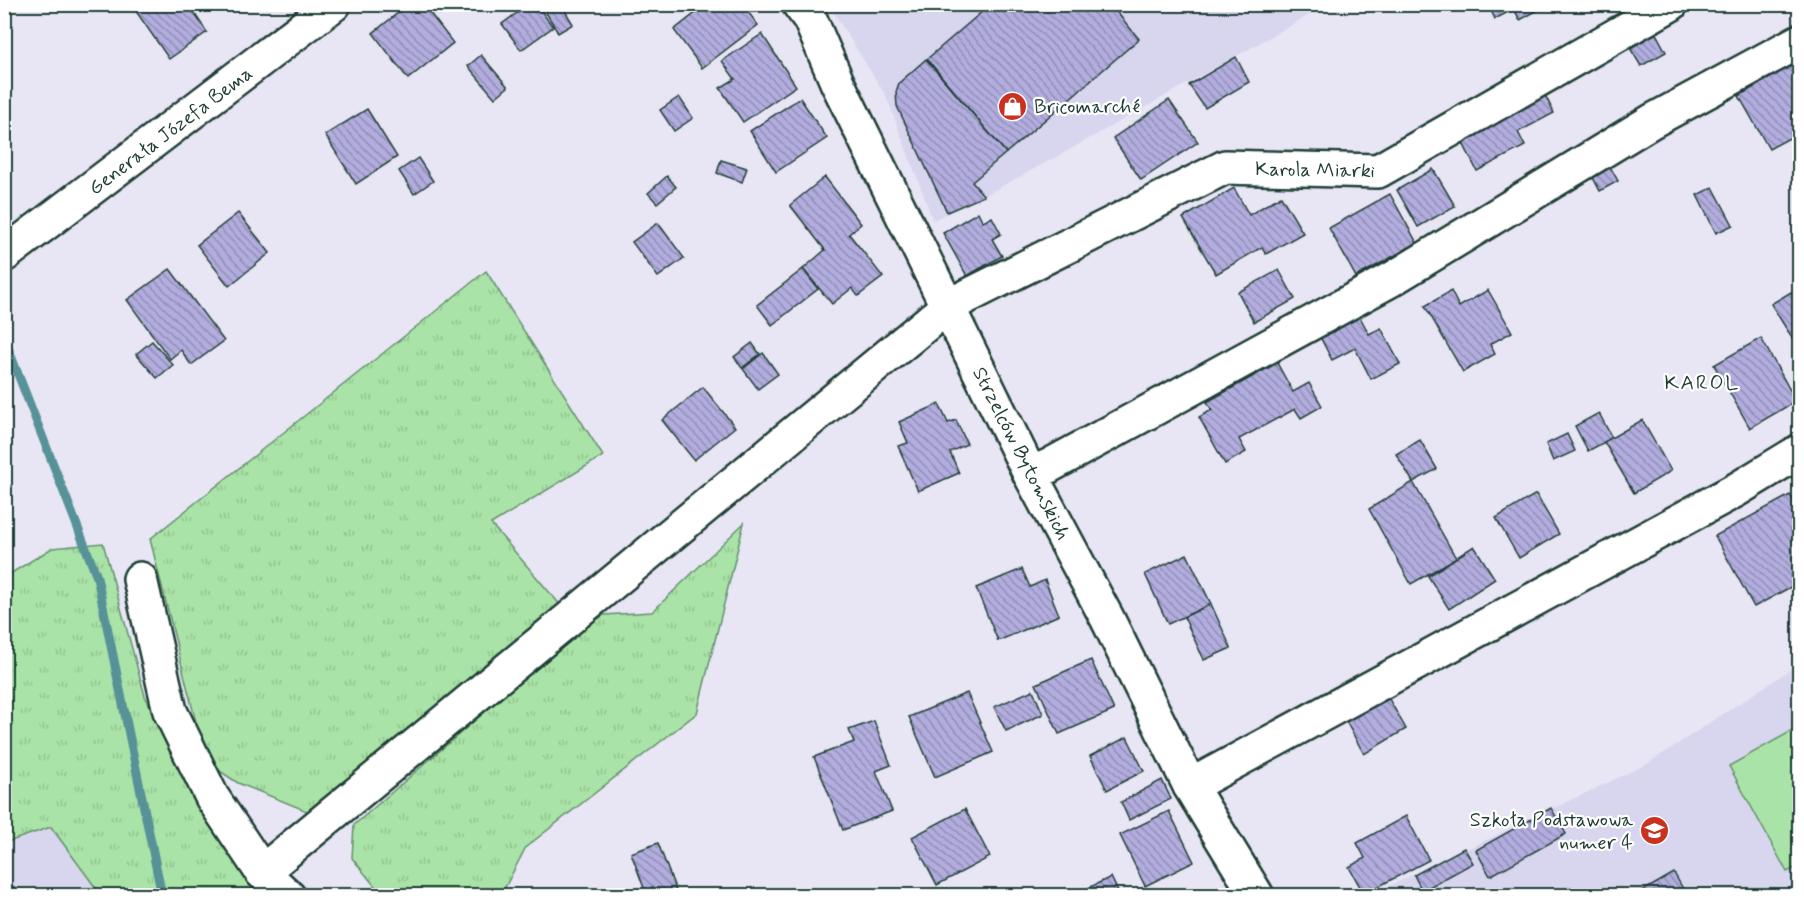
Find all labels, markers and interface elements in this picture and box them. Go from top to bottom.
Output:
street label: Generała Józefa Bema [83,60,259,202]
shop icon: Bricomarché [997,90,1029,122]
place label: Bricomarché [1034,94,1140,121]
street label: Karola Miarki [1255,156,1375,185]
street label: Strzelców Bytomskich [965,363,1076,545]
district label: KAROL [1664,369,1740,397]
place label: Szkoła Podstawowa numer 4 [1470,807,1634,857]
school or university icon: Szkoła Podstawowa numer 4 [1638,814,1670,846]

